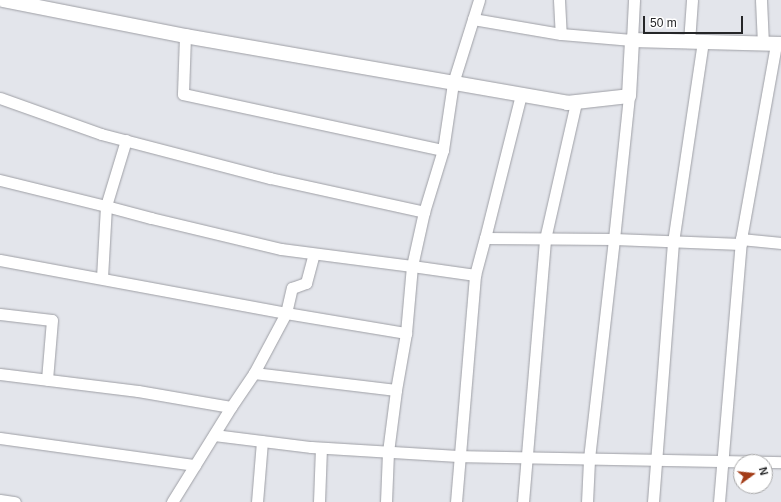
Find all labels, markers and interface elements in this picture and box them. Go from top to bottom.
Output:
scale bar [645,8,745,34]
text: 50 m [650,16,677,30]
north arrow [733,454,773,494]
text: N [757,466,770,477]

